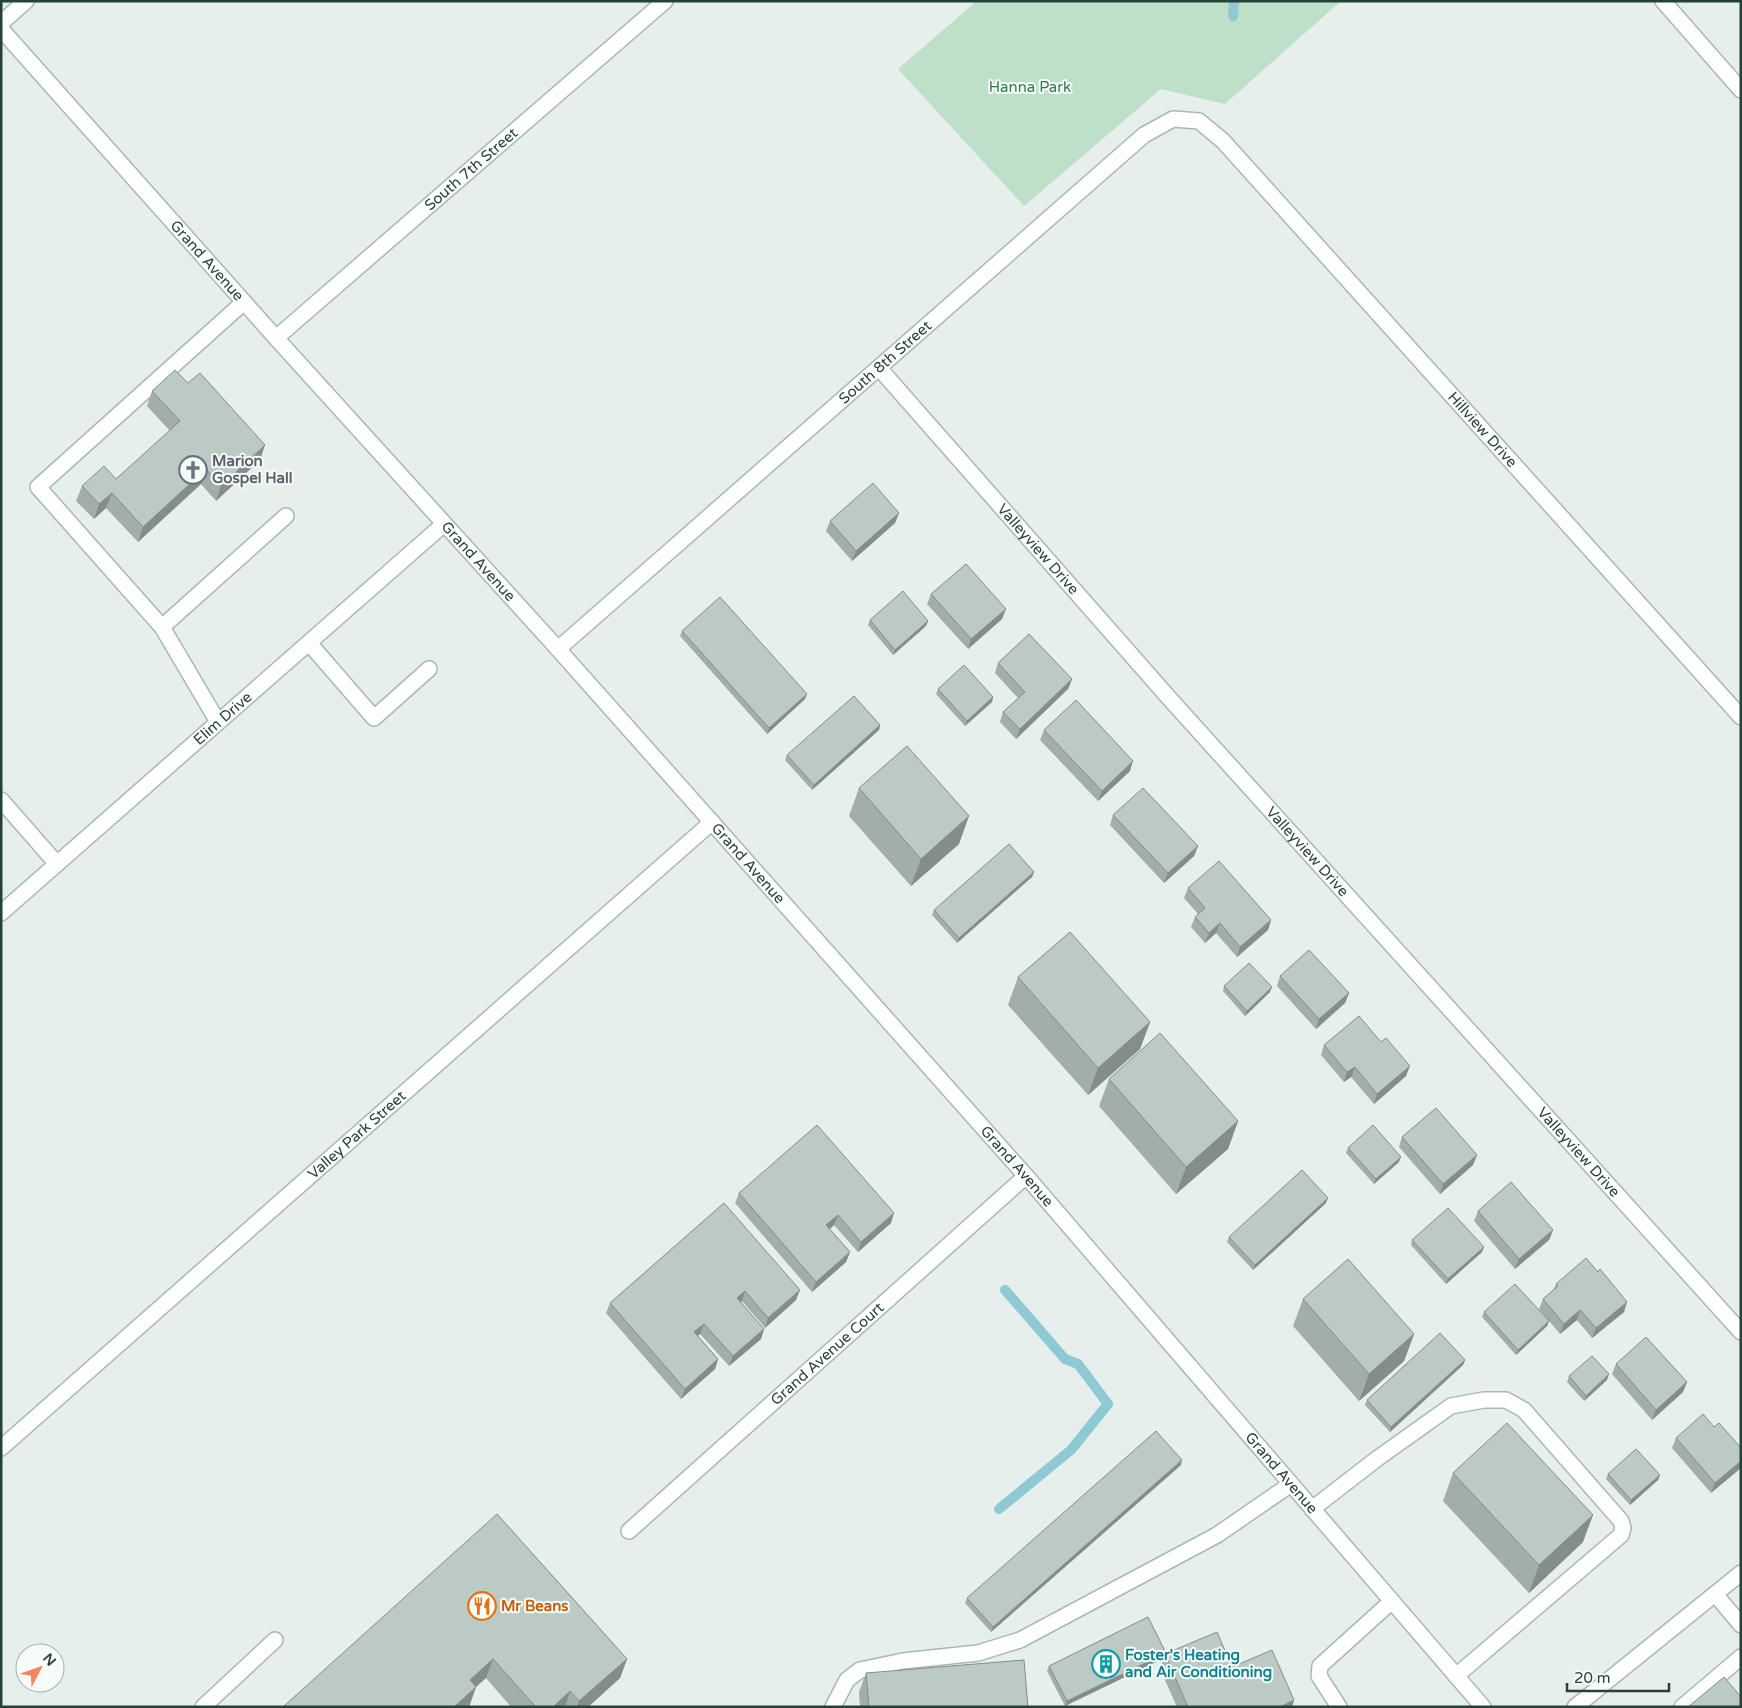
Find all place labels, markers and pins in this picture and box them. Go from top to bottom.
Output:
place label: Marion Gospel Hall [212,452,293,488]
church icon: Marion Gospel Hall [178,455,208,485]
restaurant icon: Mr Beans [467,1591,497,1621]
place label: Mr Beans [501,1597,569,1615]
place label: Foster's Heating and Air Conditioning [1125,1646,1272,1682]
building icon: Foster's Heating and Air Conditioning [1091,1649,1121,1679]

